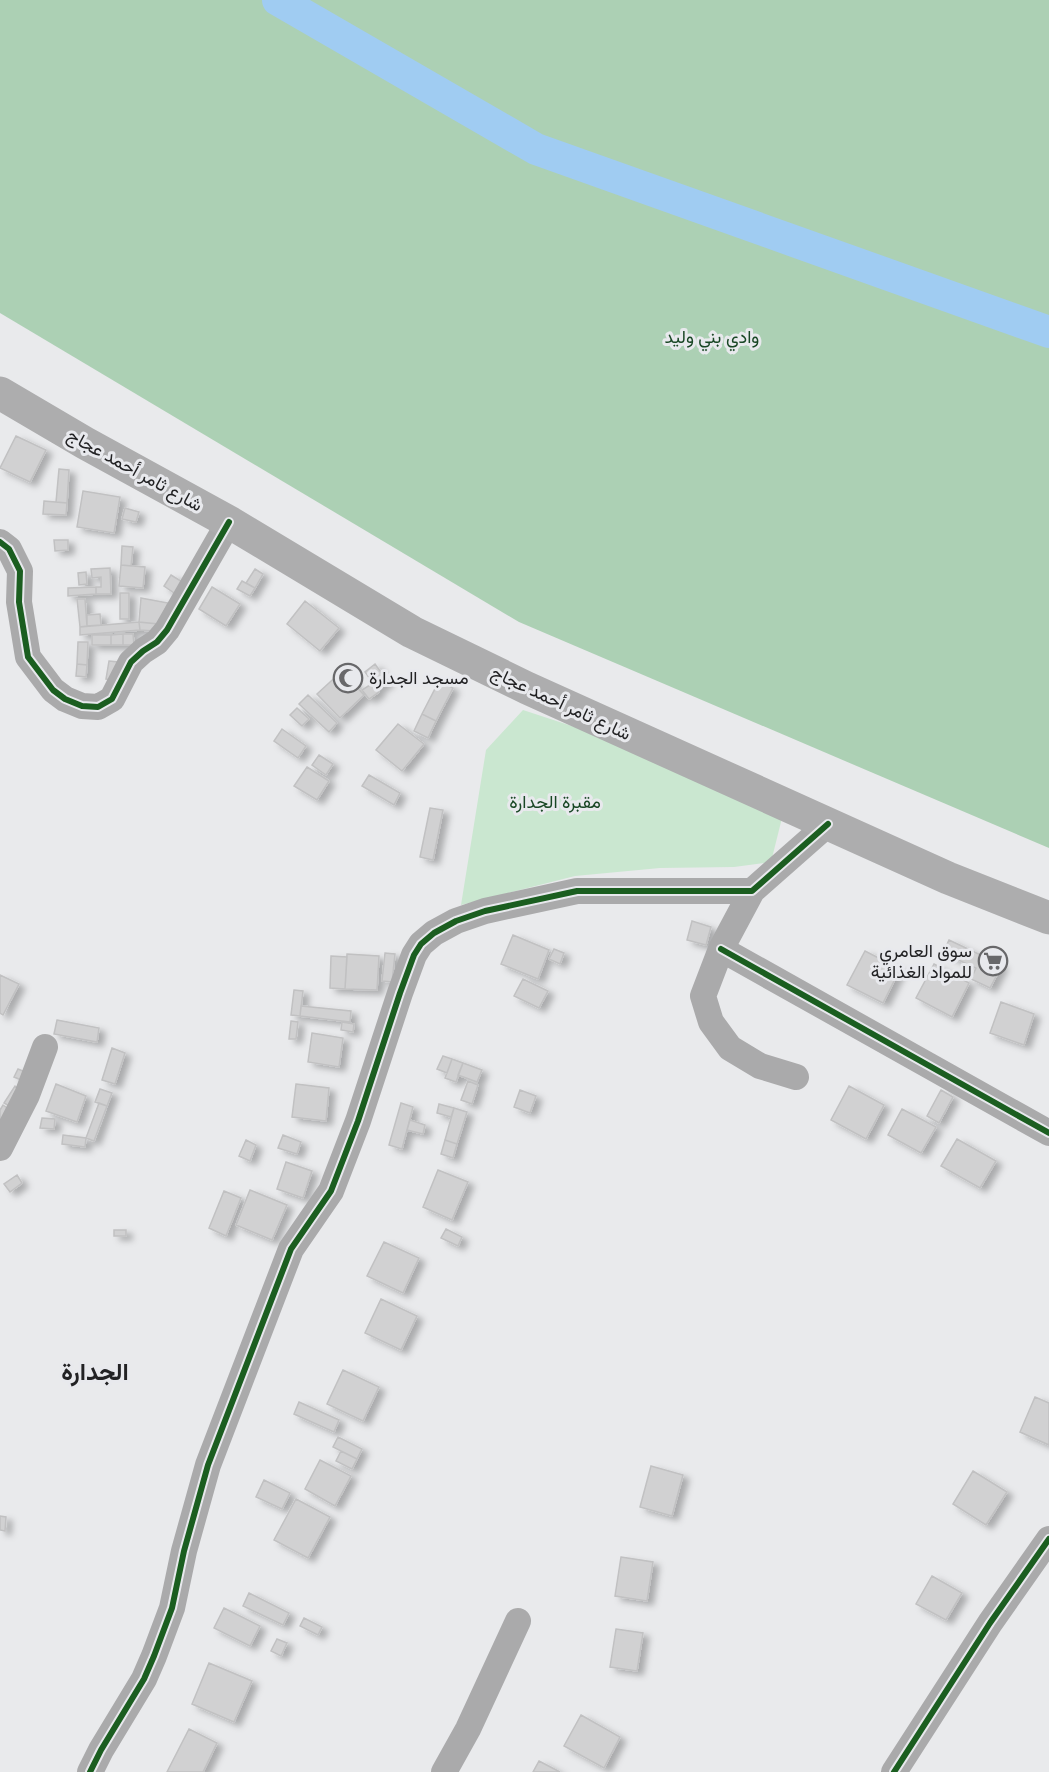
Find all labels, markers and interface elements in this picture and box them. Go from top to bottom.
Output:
park label: وادي بني وليد [665,326,759,352]
street label: شارع ثامر أحمد عجاج [63,424,207,517]
street label: شارع ثامر أحمد عجاج [487,661,634,746]
mosque icon: مسجد الجدارة [332,662,364,694]
place label: مسجد الجدارة [369,667,469,689]
park label: مقبرة الجدارة [509,791,601,813]
place label: سوق العامري للمواد الغذائية [871,940,972,983]
supermarket icon: سوق العامري للمواد الغذائية [977,945,1009,977]
district label: الجدارة [61,1358,129,1387]

